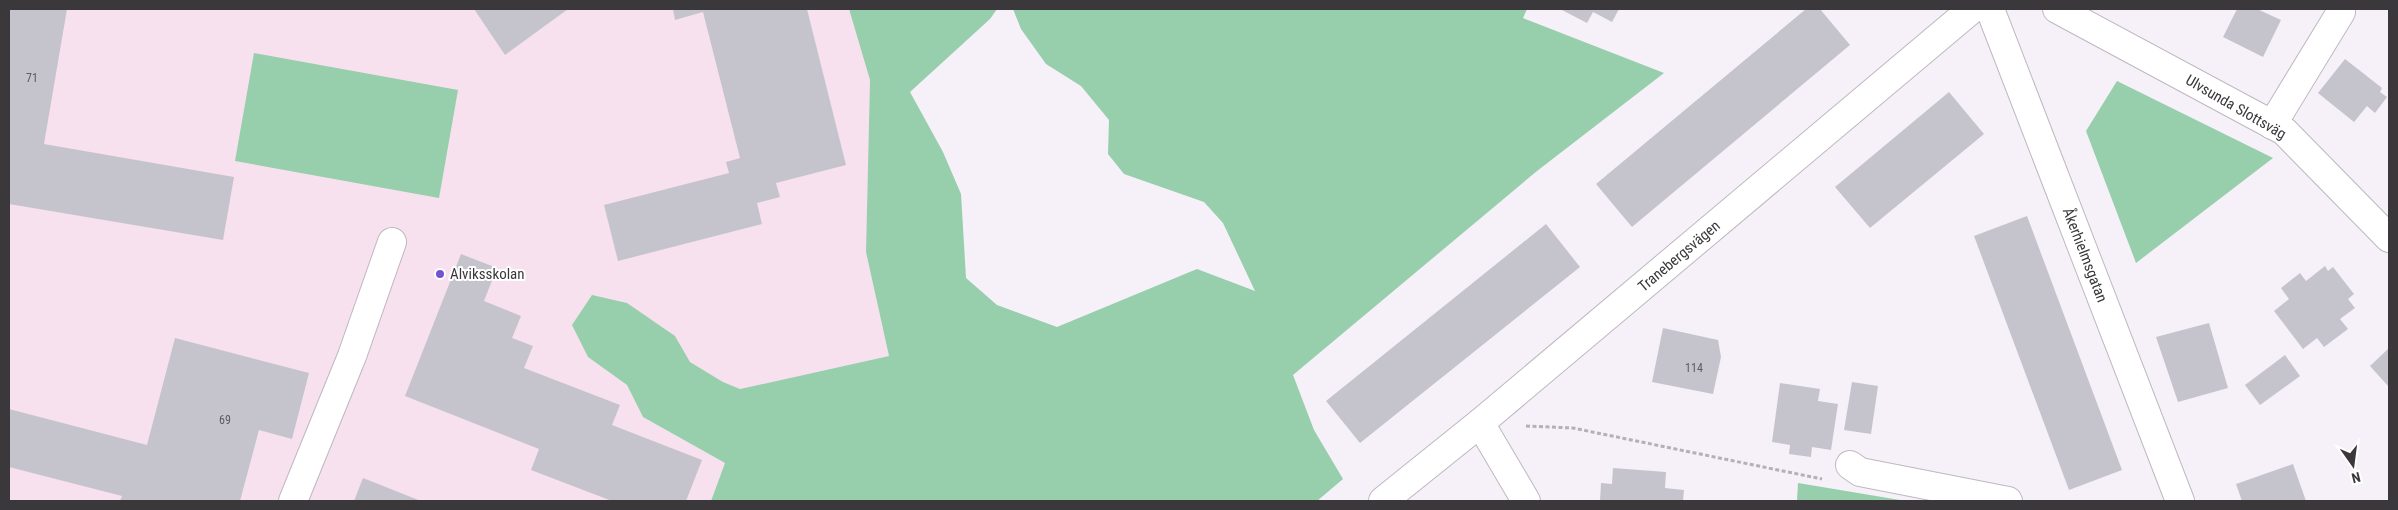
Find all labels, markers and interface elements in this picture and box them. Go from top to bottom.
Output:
house number: 71 [26,71,38,85]
street label: Ulvsunda Slottsväg [2183,71,2289,143]
street label: Åkerhielmsgatan [2059,205,2111,305]
street label: Tranebergsvägen [1634,217,1724,295]
place label: Alviksskolan [450,265,525,283]
marker: Alviksskolan [434,268,446,280]
house number: 114 [1685,361,1703,375]
house number: 69 [219,413,231,427]
north arrow [2328,440,2378,490]
text: N [2350,469,2362,486]

